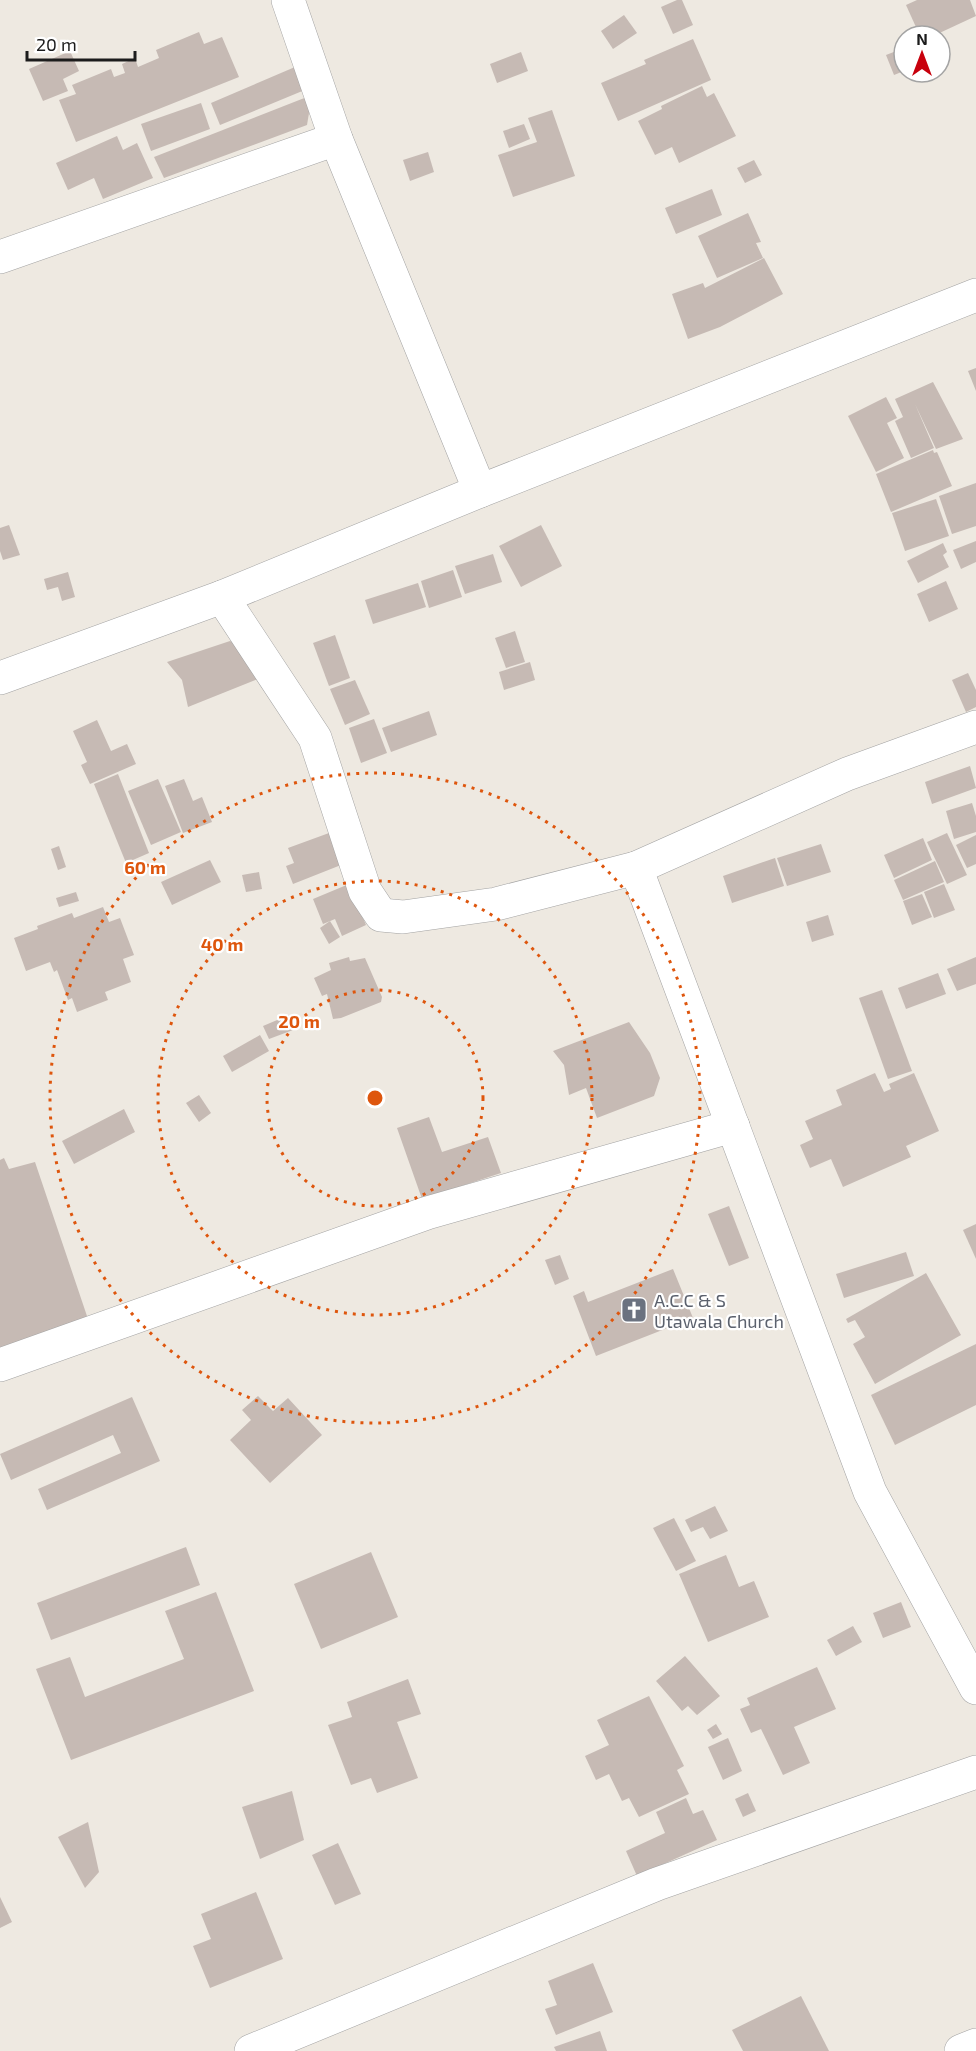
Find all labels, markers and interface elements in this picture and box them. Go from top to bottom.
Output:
scale bar [27,24,135,62]
north arrow [892,24,952,84]
text: N [916,29,928,48]
text: 20 m [36,33,77,55]
text: 60 m [124,856,166,878]
text: 40 m [201,933,243,955]
text: 20 m [278,1010,320,1032]
centre of rings [365,1088,385,1108]
place label: A.C.C & S Utawala Church [654,1289,784,1332]
church icon: A.C.C & S Utawala Church [619,1295,649,1325]

